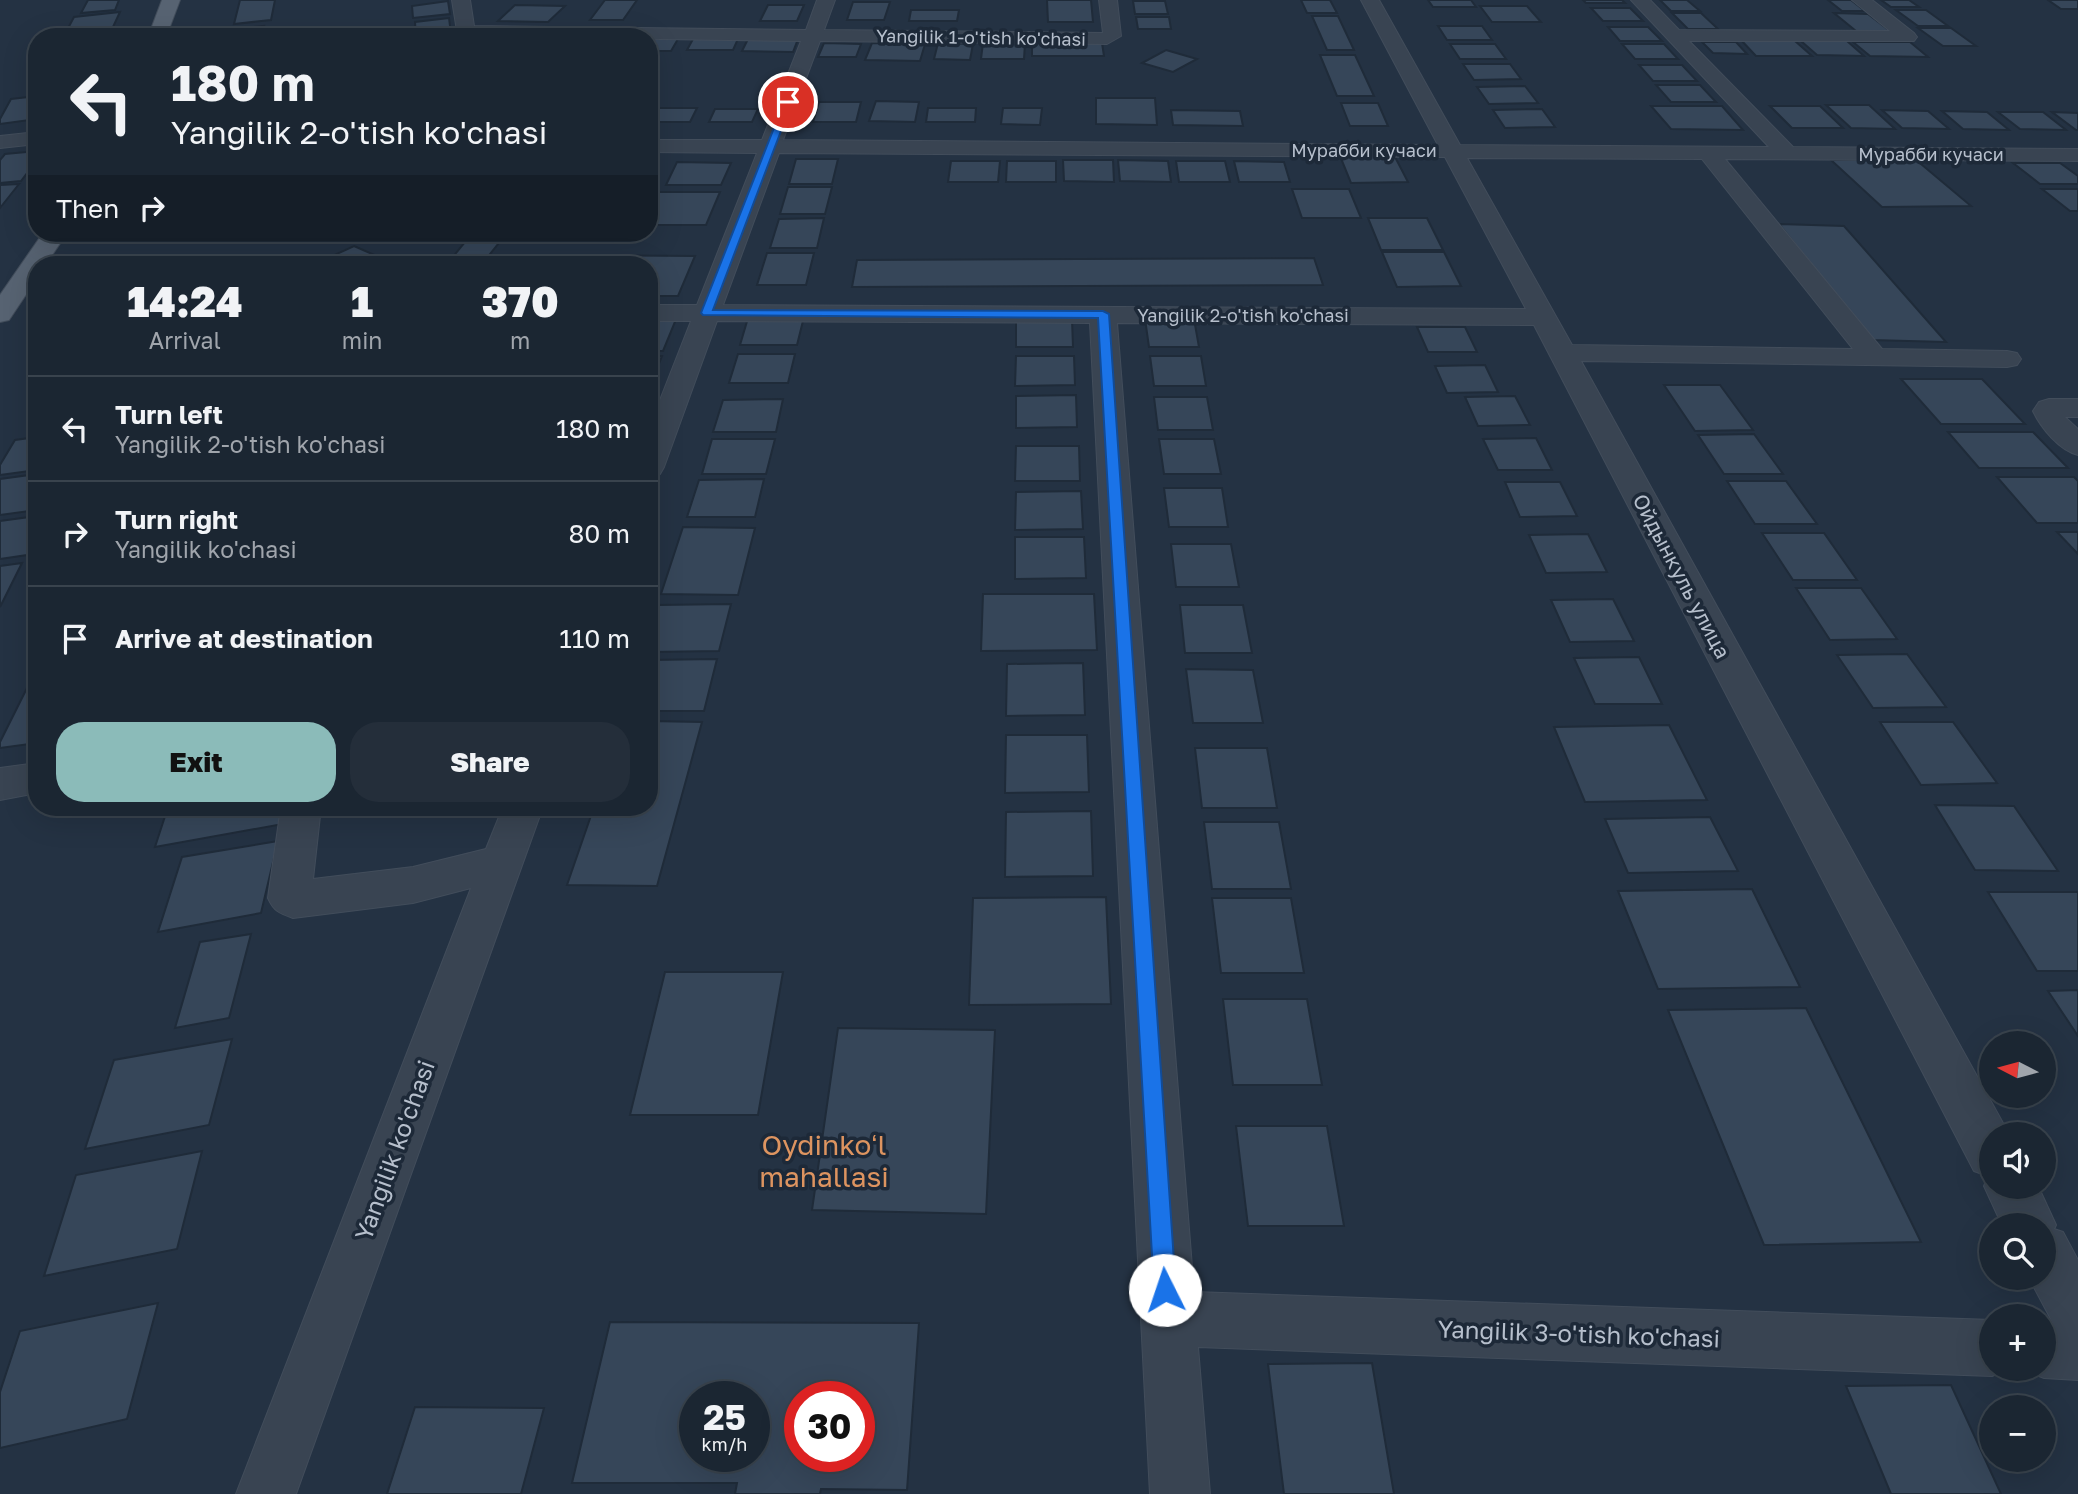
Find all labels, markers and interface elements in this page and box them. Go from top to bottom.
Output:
street label: Yangilik 1-o'tish ko'chasi [876,24,1086,50]
text: 180 m [171,53,315,112]
icon: left [56,56,147,147]
pin [758,72,818,132]
icon: arrive [769,83,807,121]
text: Yangilik 2-o'tish ko'chasi [171,113,547,151]
street label: Мурабби кучаси [1291,139,1437,161]
street label: Мурабби кучаси [1858,143,2004,165]
icon: right [133,189,171,227]
text: Then [56,193,119,224]
text: 14:24 [127,276,243,326]
text: 1 [351,276,373,326]
text: 370 [482,276,559,326]
street label: Yangilik 2-o'tish ko'chasi [1137,304,1349,326]
text: Arrival [149,326,221,354]
text: min [342,326,382,354]
text: m [510,326,530,354]
text: Turn left [115,399,223,430]
icon: left [56,410,94,448]
text: 180 m [556,413,630,444]
text: Yangilik 2-o'tish ko'chasi [115,430,385,458]
street label: Ойдынкуль улица [1628,489,1736,663]
text: Turn right [115,504,238,535]
icon: right [56,515,94,553]
text: 80 m [569,518,630,549]
text: Yangilik ko'chasi [115,535,297,563]
icon: arrive [56,620,94,658]
text: Arrive at destination [115,623,373,654]
text: 110 m [559,623,630,654]
button: Exit [56,722,336,802]
button: Share [350,722,630,802]
north arrow [1979,1031,2056,1108]
map controls [1979,1031,2056,1472]
street label: Yangilik ko'chasi [348,1056,440,1244]
button: sound [1979,1122,2056,1199]
district label: Oydinkoʻl mahallasi [759,1128,889,1193]
button: search [1979,1213,2056,1290]
position arrow [1128,1253,1202,1327]
button: + [1979,1304,2056,1381]
street label: Yangilik 3-o'tish ko'chasi [1437,1314,1721,1352]
speed limit sign: 30 [784,1381,875,1472]
button: − [1979,1395,2056,1472]
text: 25 [703,1396,746,1438]
text: km/h [702,1433,747,1455]

